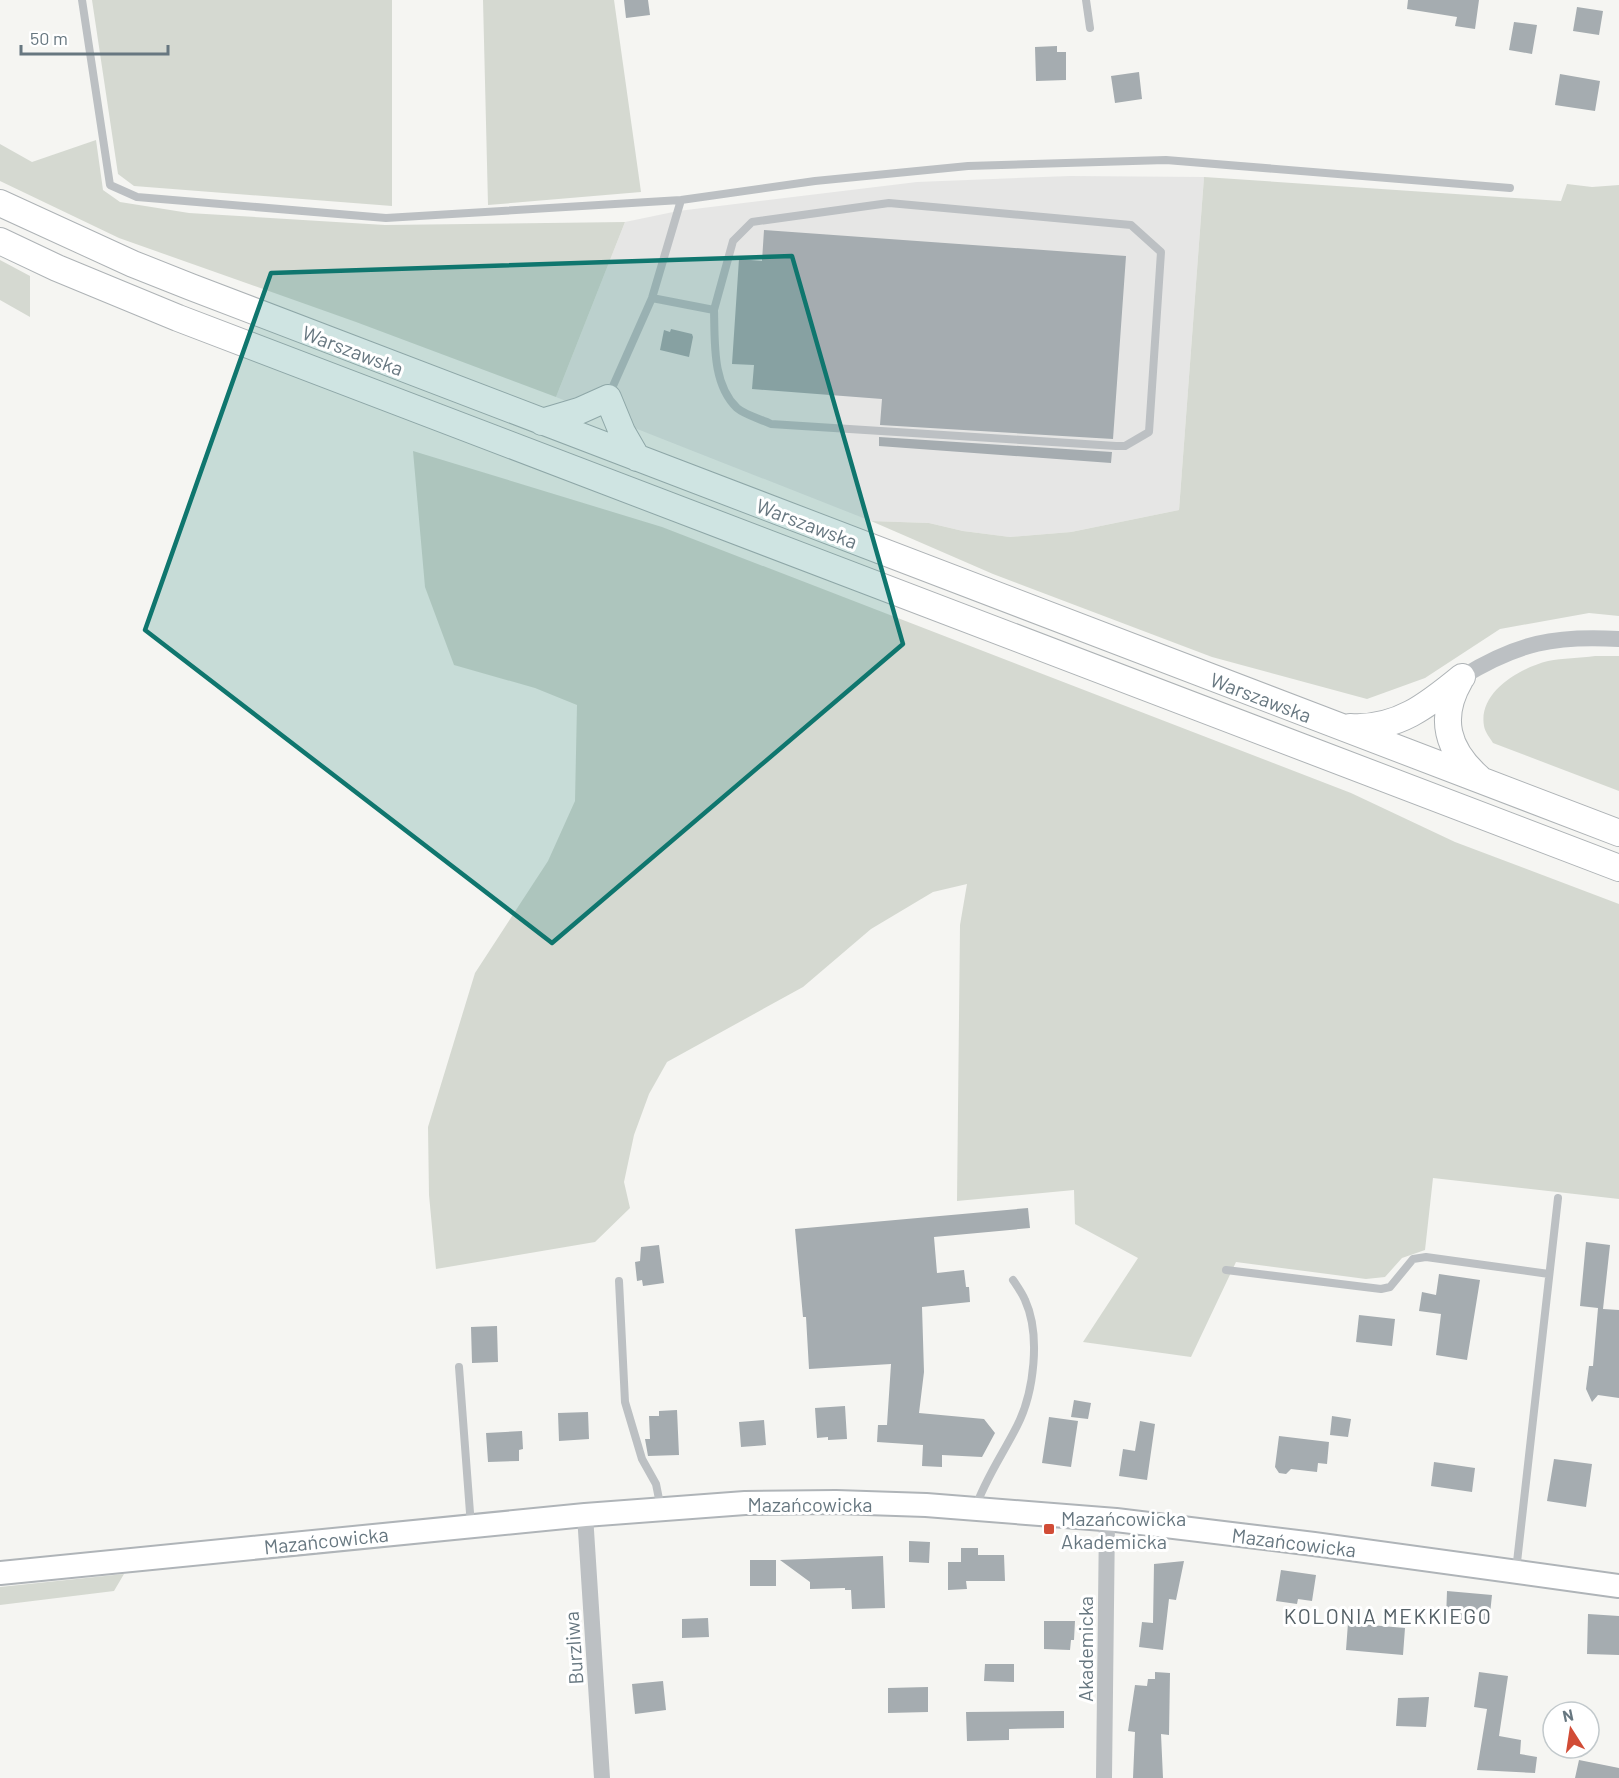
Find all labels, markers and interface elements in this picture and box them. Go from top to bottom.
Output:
scale bar [21,18,168,56]
text: 50 m [30,27,68,49]
street label: Warszawska [299,320,407,380]
street label: Warszawska [753,493,861,553]
street label: Warszawska [1207,667,1315,727]
street label: Mazańcowicka [747,1492,873,1516]
place label: Mazańcowicka Akademicka [1061,1506,1186,1553]
street label: Mazańcowicka [263,1522,389,1558]
marker: Mazańcowicka Akademicka [1042,1522,1056,1536]
street label: Mazańcowicka [1230,1522,1358,1562]
street label: Akademicka [1073,1596,1097,1702]
district label: KOLONIA MEKKIEGO [1284,1603,1492,1628]
street label: Burzliwa [558,1611,588,1685]
north arrow [1541,1700,1601,1760]
text: N [1561,1704,1575,1725]

